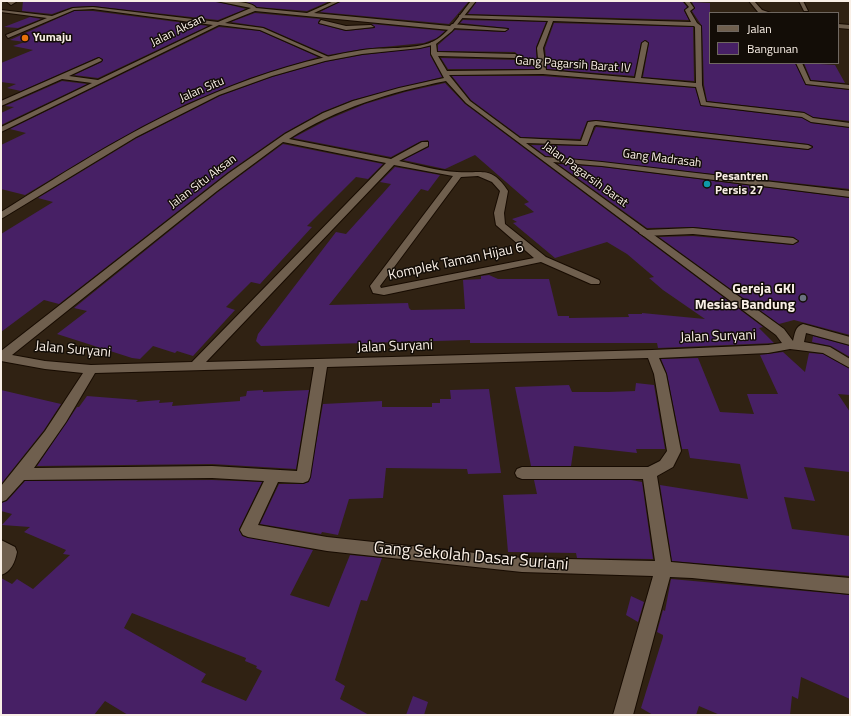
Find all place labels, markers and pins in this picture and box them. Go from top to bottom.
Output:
place label: Yumaju [33,31,72,45]
marker: Yumaju [20,33,30,43]
place label: Pesantren Persis 27 [715,170,768,198]
marker: Pesantren Persis 27 [702,179,712,189]
place label: Gereja GKI Mesias Bandung [695,282,795,314]
marker: Gereja GKI Mesias Bandung [798,293,808,303]

